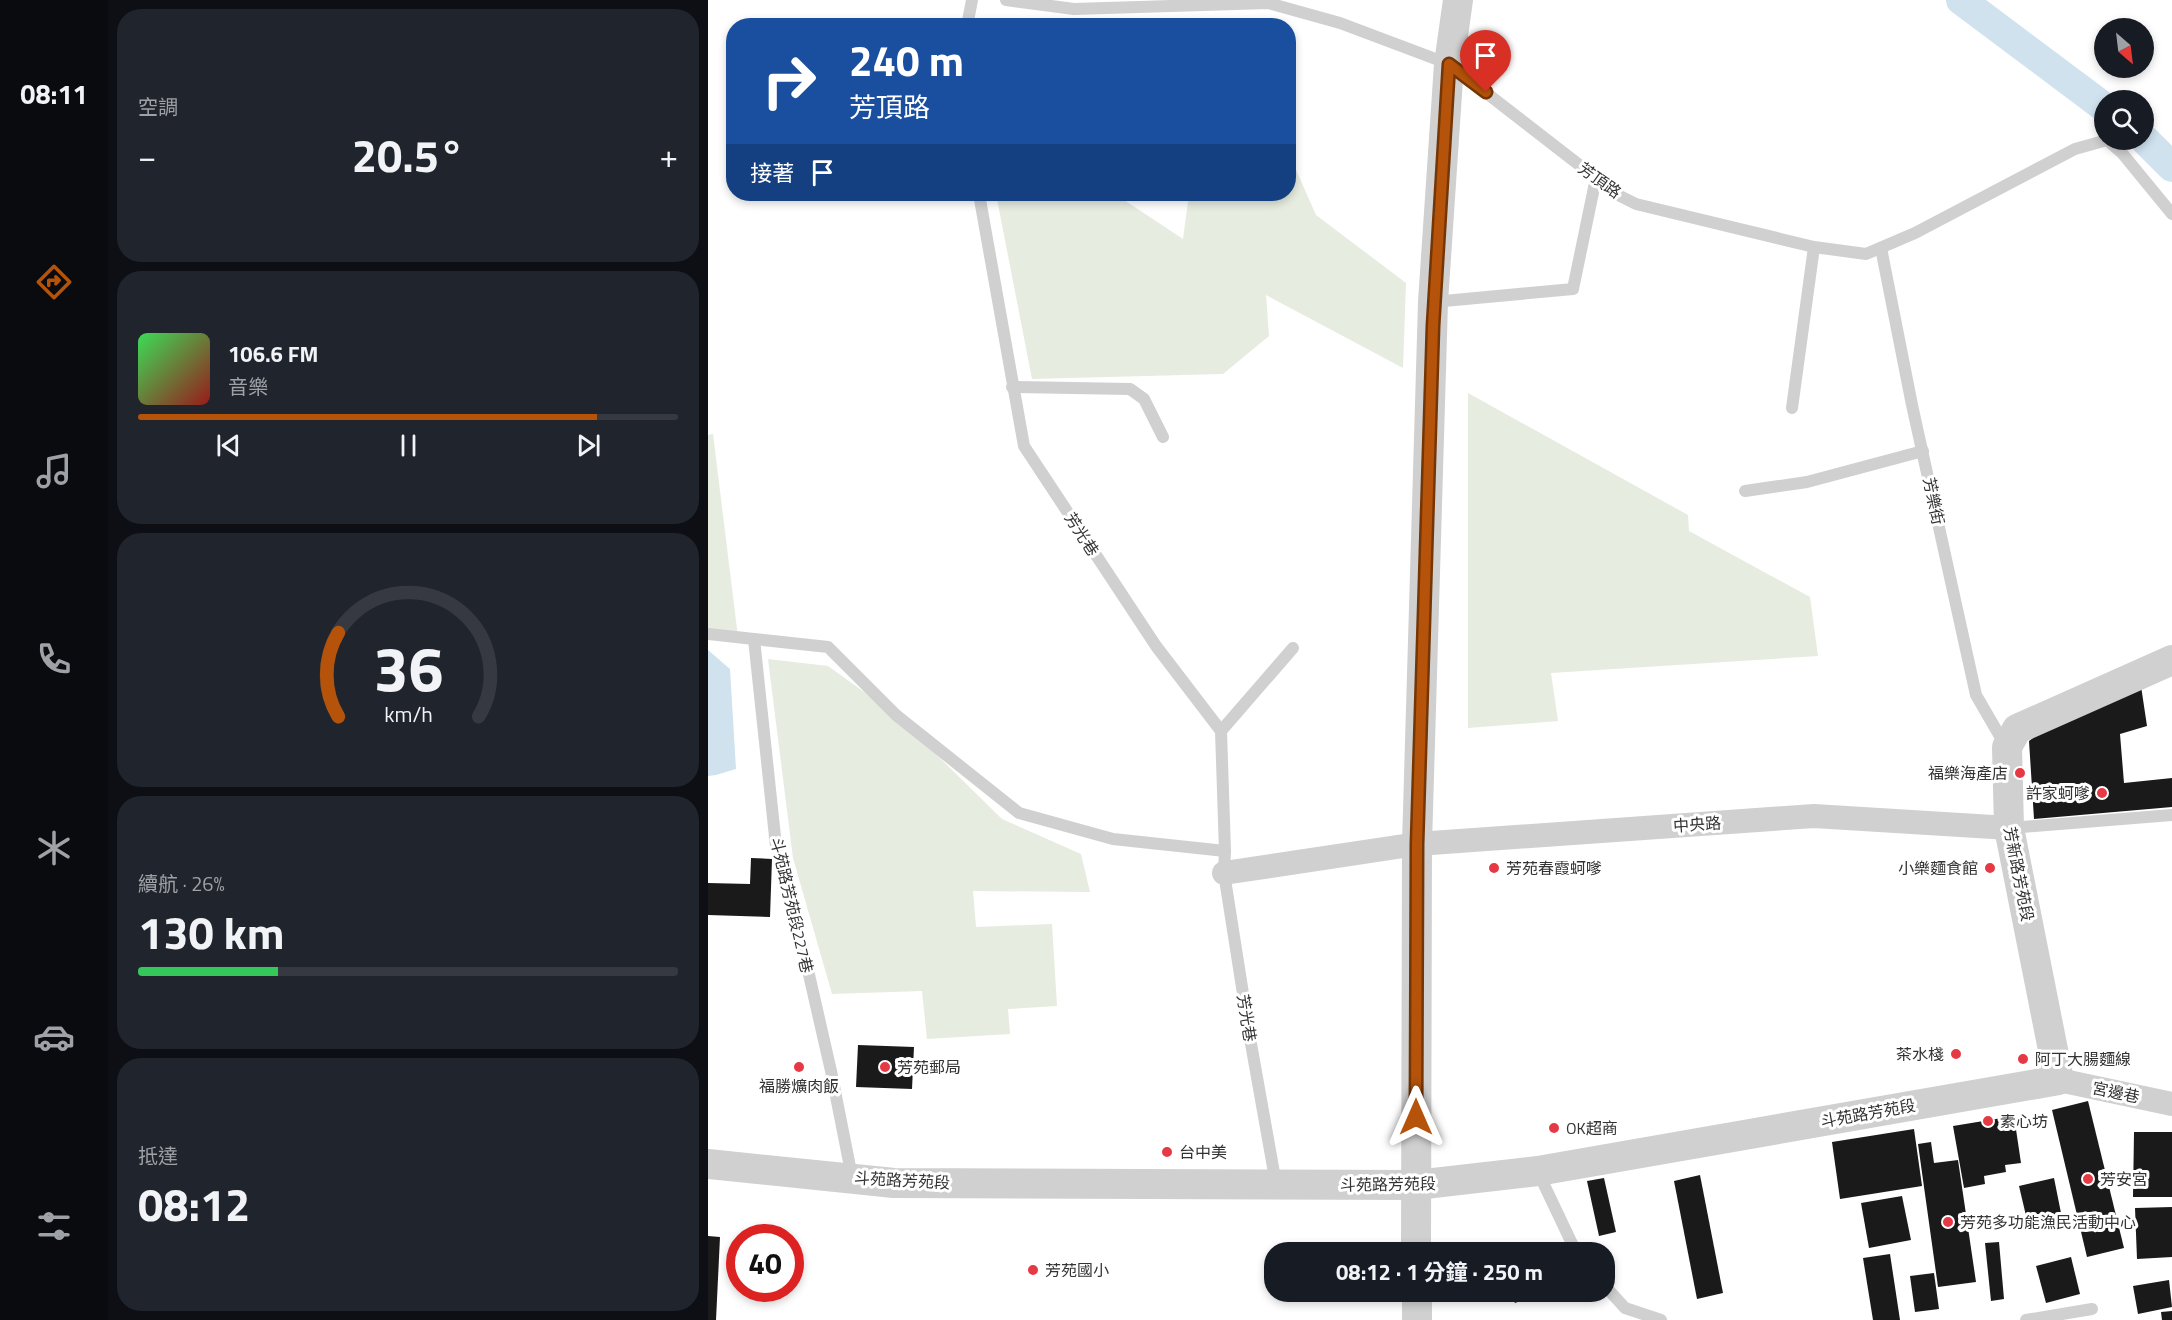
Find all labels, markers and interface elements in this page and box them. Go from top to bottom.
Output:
north arrow [2094,18,2154,78]
map controls [2094,18,2154,150]
text: 240 m [849,28,964,92]
pin [1460,30,1511,92]
icon: arrive [1469,39,1502,72]
icon: right [750,42,828,120]
text: 08:11 [20,73,88,114]
text: 芳頂路 [849,86,930,127]
button: search [2094,90,2154,150]
text: 空調 [138,91,178,122]
text: 20.5° [352,121,464,189]
text: − [138,131,156,181]
text: + [660,131,678,181]
text: 接著 [750,156,794,190]
icon: arrive [806,156,839,189]
street label: 芳頂路 [1574,156,1626,204]
icon: directions [33,261,75,303]
text: 106.6 FM [228,337,318,371]
text: 音樂 [228,371,268,402]
icon: previous [212,429,245,462]
icon: pause [392,429,425,462]
icon: next [572,429,605,462]
icon: music [33,450,75,492]
street label: 芳樂街 [1917,475,1951,527]
street label: 芳光巷 [1059,507,1105,561]
text: 36 [373,620,443,715]
icon: phone [33,638,75,680]
text: km/h [384,698,432,730]
place label: 福樂海產店 [1928,761,2008,785]
marker: 福樂海產店 [2013,766,2027,780]
place label: 許家蚵嗲 [2026,781,2090,805]
marker: 許家蚵嗲 [2095,786,2109,800]
street label: 中央路 [1672,810,1722,838]
street label: 芳新路芳苑段 [1998,825,2040,923]
icon: climate [33,827,75,869]
street label: 斗苑路芳苑段227巷 [765,835,819,975]
place label: 芳苑春霞蚵嗲 [1506,856,1602,880]
place label: 小樂麵食館 [1898,856,1978,880]
marker: 芳苑春霞蚵嗲 [1487,861,1501,875]
marker: 小樂麵食館 [1983,861,1997,875]
text: 續航 · 26% [138,868,225,899]
text: 130 km [138,898,284,966]
street label: 芳光巷 [1231,992,1263,1044]
icon: car [33,1016,75,1058]
place label: 茶水棧 [1896,1042,1944,1066]
marker: 茶水棧 [1949,1047,1963,1061]
place label: 阿丁大腸麵線 [2035,1047,2131,1071]
marker: 阿丁大腸麵線 [2016,1052,2030,1066]
place label: 芳苑郵局 [897,1055,961,1079]
marker: 福勝爌肉飯 [792,1060,806,1074]
marker: 芳苑郵局 [878,1060,892,1074]
place label: 福勝爌肉飯 [759,1074,839,1098]
street label: 宮邊巷 [2090,1075,2142,1109]
position arrow [1384,1085,1448,1149]
street label: 斗苑路芳苑段 [1819,1093,1917,1133]
place label: 素心坊 [2000,1109,2048,1133]
marker: 素心坊 [1981,1114,1995,1128]
place label: OK超商 [1566,1116,1618,1140]
marker: OK超商 [1547,1121,1561,1135]
text: 抵達 [138,1140,178,1171]
place label: 台中美 [1179,1140,1227,1164]
marker: 台中美 [1160,1145,1174,1159]
street label: 斗苑路芳苑段 [853,1166,951,1194]
place label: 芳安宮 [2100,1167,2148,1191]
text: 08:12 [138,1170,250,1238]
street label: 斗苑路芳苑段 [1340,1171,1436,1197]
marker: 芳安宮 [2081,1172,2095,1186]
icon: filters [33,1205,75,1247]
place label: 芳苑多功能漁民活動中心 [1960,1210,2136,1234]
marker: 芳苑多功能漁民活動中心 [1941,1215,1955,1229]
speed limit sign: 40 [726,1224,804,1302]
text: 08:12 · 1 分鐘 · 250 m [1336,1255,1543,1289]
place label: 芳苑國小 [1045,1258,1109,1282]
marker: 芳苑國小 [1026,1263,1040,1277]

